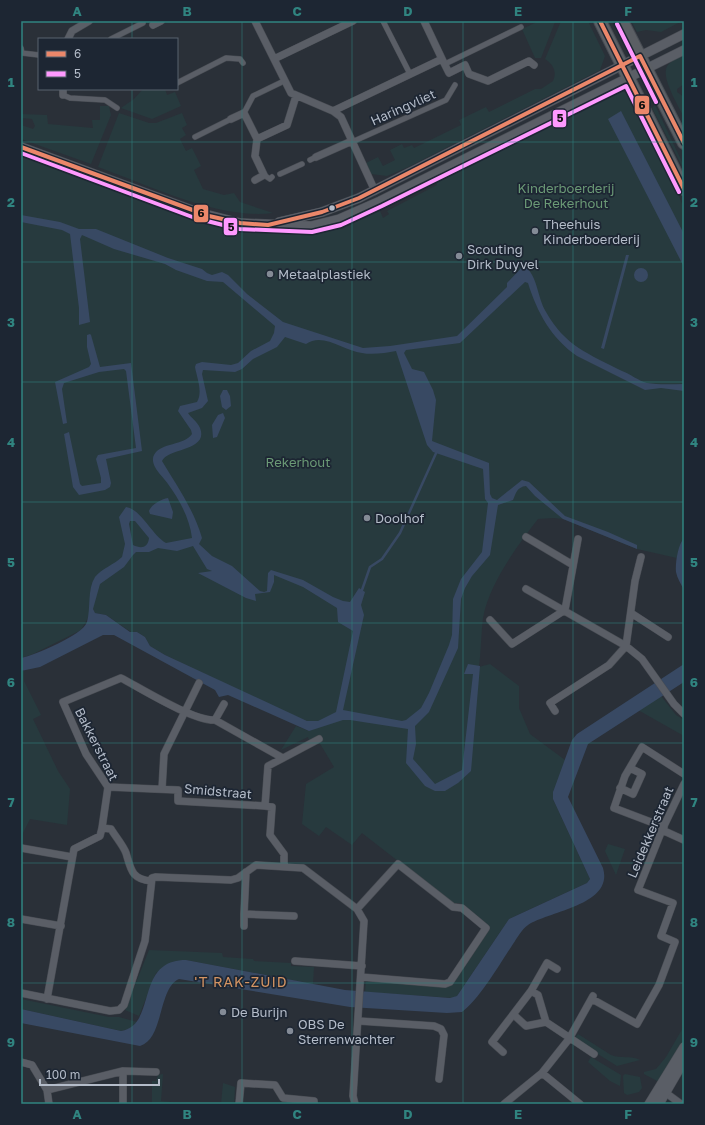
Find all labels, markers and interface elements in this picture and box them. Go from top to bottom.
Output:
text: A [72,3,82,19]
text: B [182,3,192,19]
text: C [292,3,302,19]
text: D [403,3,413,19]
text: E [514,3,522,19]
text: F [624,3,632,19]
legend [38,38,178,90]
text: 6 [74,46,81,61]
text: 5 [74,66,81,81]
text: 1 [8,74,15,90]
text: 1 [691,74,698,90]
street label: Haringvliet [368,86,438,128]
line badge: 6 [634,95,650,115]
text: 6 [639,98,646,111]
line badge: 5 [552,109,567,128]
text: 5 [557,111,564,124]
park label: Kinderboerderij De Rekerhout [518,180,614,211]
text: 2 [7,194,15,210]
text: 2 [690,194,698,210]
unlabelled marker [327,203,337,213]
line badge: 6 [193,204,209,223]
text: 6 [198,206,205,219]
place label: Theehuis Kinderboerderij [543,216,640,247]
line badge: 5 [223,217,238,236]
text: 5 [228,220,235,233]
marker: Theehuis Kinderboerderij [530,226,540,236]
place label: Scouting Dirk Duyvel [467,241,539,272]
marker: Scouting Dirk Duyvel [454,251,464,261]
place label: Metaalplastiek [278,266,371,282]
marker: Metaalplastiek [265,269,275,279]
text: 3 [7,314,15,330]
text: 3 [690,314,698,330]
text: 4 [7,434,15,450]
text: 4 [690,434,698,450]
park label: Rekerhout [266,454,330,470]
place label: Doolhof [375,510,425,526]
marker: Doolhof [362,513,372,523]
text: 5 [7,554,15,570]
text: 5 [690,554,698,570]
text: 6 [7,674,15,690]
text: 6 [690,674,698,690]
street label: Bakkerstraat [72,705,122,783]
street label: Smidstraat [183,780,253,802]
street label: Leidekkerstraat [624,784,676,880]
text: 7 [7,794,15,810]
text: 7 [690,794,698,810]
text: 8 [7,914,15,930]
text: 8 [690,914,698,930]
district label: 'T RAK-ZUID [194,973,288,990]
place label: De Burijn [231,1004,288,1020]
marker: De Burijn [218,1007,228,1017]
place label: OBS De Sterrenwachter [298,1016,395,1047]
marker: OBS De Sterrenwachter [285,1026,295,1036]
text: 9 [7,1034,15,1050]
text: 9 [690,1034,698,1050]
scale bar [40,1061,159,1087]
text: 100 m [46,1067,80,1082]
text: A [72,1106,82,1122]
text: B [182,1106,192,1122]
text: C [292,1106,302,1122]
text: D [403,1106,413,1122]
text: E [514,1106,522,1122]
text: F [624,1106,632,1122]

